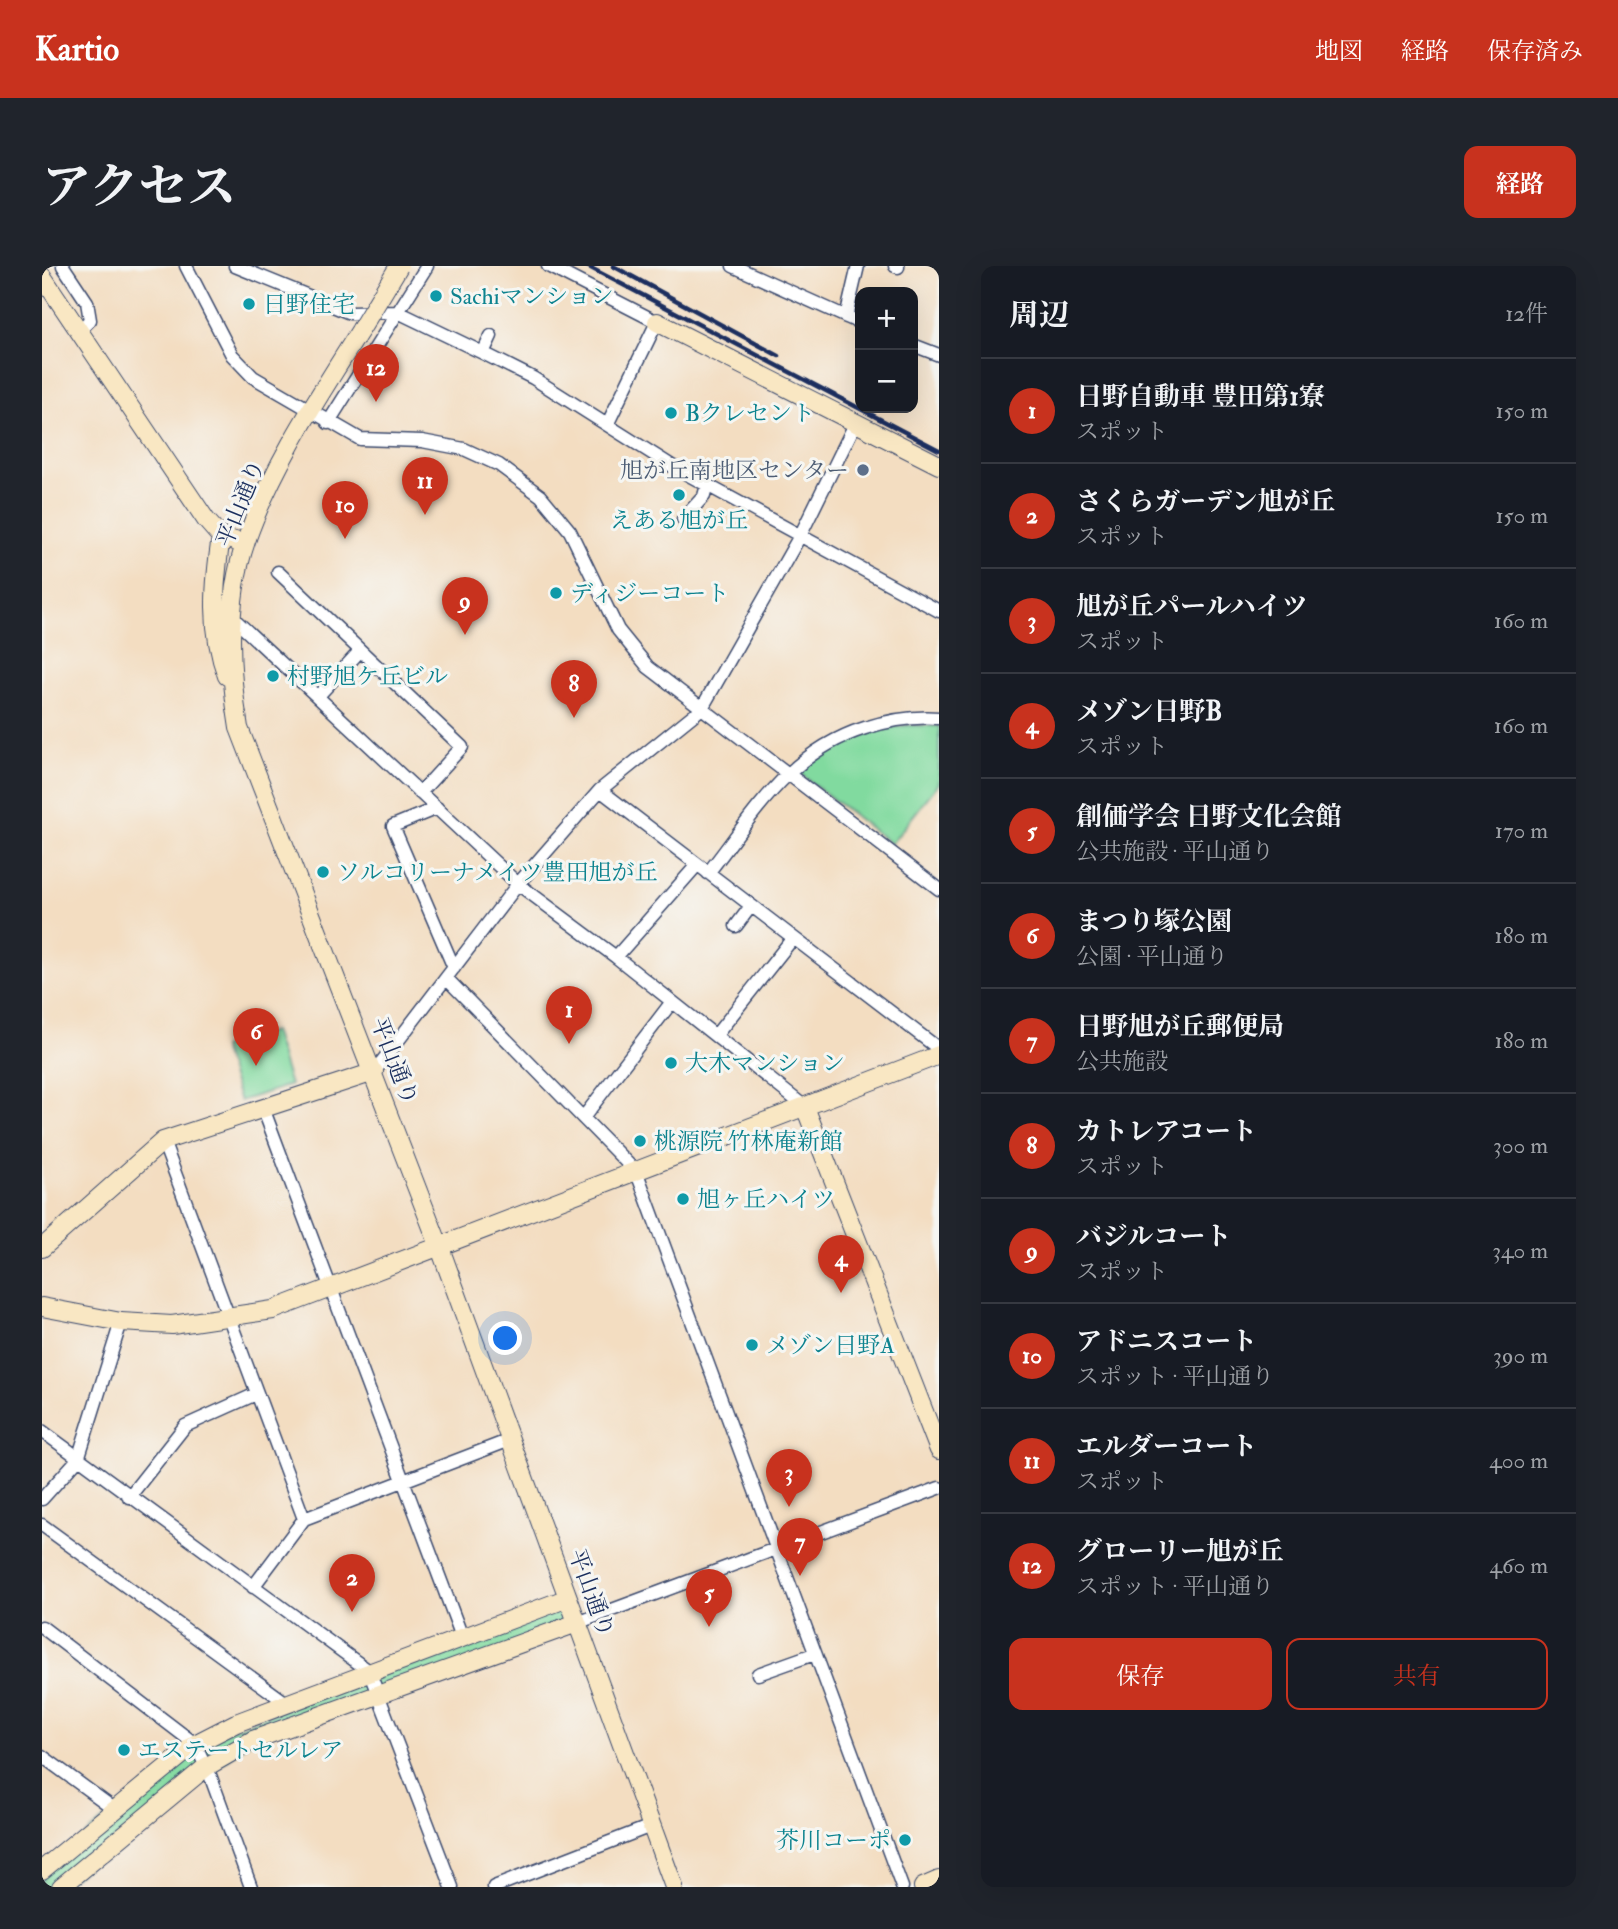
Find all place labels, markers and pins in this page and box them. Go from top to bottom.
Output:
place label: Sachiマンション [450,282,614,311]
marker: Sachiマンション [428,288,444,304]
place label: 日野住宅 [263,290,355,319]
marker: 日野住宅 [241,296,257,312]
pin: 12 [353,344,399,402]
place label: Bクレセント [685,399,815,428]
marker: Bクレセント [663,405,679,421]
place label: 旭が丘南地区センター [620,456,849,485]
pin: 11 [402,457,448,515]
marker: 旭が丘南地区センター [855,462,871,478]
pin: 10 [322,481,368,539]
marker: えある旭が丘 [671,487,687,503]
place label: えある旭が丘 [610,506,748,535]
pin: 9 [442,577,488,635]
place label: ディジーコート [570,579,729,608]
marker: ディジーコート [548,585,564,601]
pin: 8 [551,660,597,718]
place label: 村野旭ケ丘ビル [287,662,448,691]
marker: 村野旭ケ丘ビル [265,668,281,684]
place label: ソルコリーナメイツ豊田旭が丘 [337,858,658,887]
marker: ソルコリーナメイツ豊田旭が丘 [315,864,331,880]
pin: 1 [546,986,592,1044]
pin: 6 [233,1008,279,1066]
place label: 大木マンション [685,1049,845,1078]
marker: 大木マンション [663,1055,679,1071]
place label: 桃源院 竹林庵新館 [654,1127,843,1156]
marker: 桃源院 竹林庵新館 [632,1133,648,1149]
place label: 旭ヶ丘ハイツ [697,1185,835,1214]
marker: 旭ヶ丘ハイツ [675,1191,691,1207]
pin: 4 [818,1235,864,1293]
place label: メゾン日野A [766,1331,895,1360]
marker: メゾン日野A [744,1337,760,1353]
pin: 3 [766,1449,812,1507]
pin: 7 [777,1518,823,1576]
pin: 2 [329,1554,375,1612]
pin: 5 [686,1569,732,1627]
place label: エステートセルレア [138,1736,343,1765]
marker: エステートセルレア [116,1742,132,1758]
place label: 芥川コーポ [776,1826,891,1855]
marker: 芥川コーポ [897,1832,913,1848]

